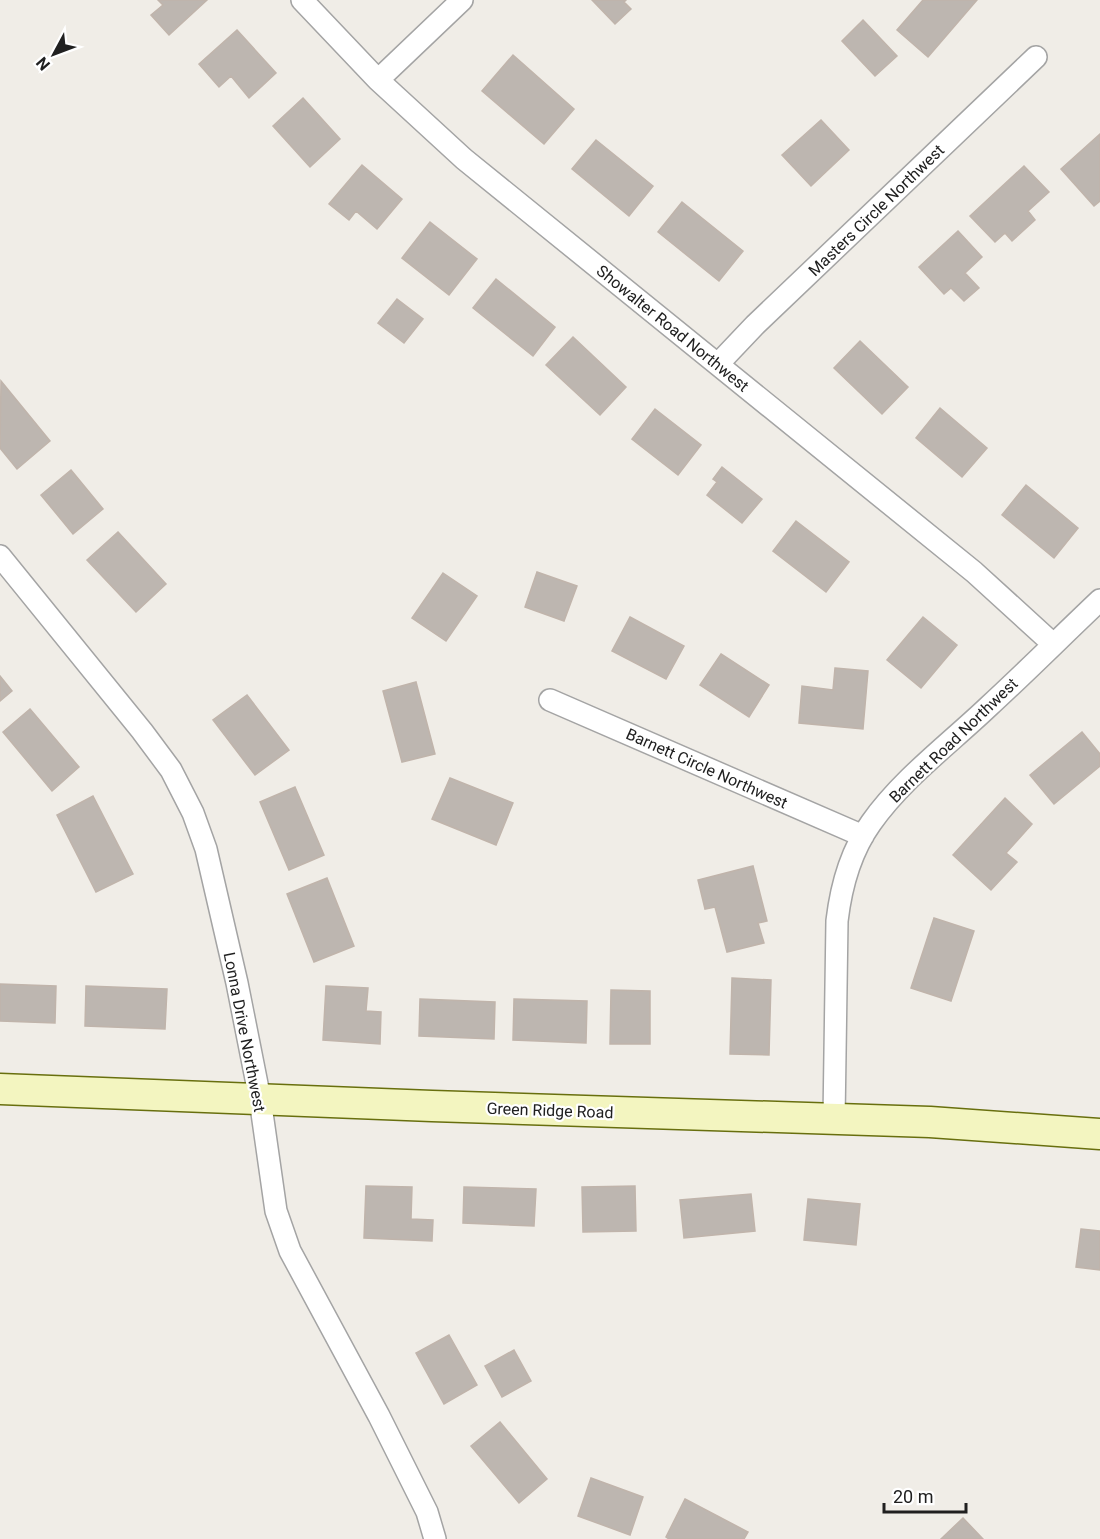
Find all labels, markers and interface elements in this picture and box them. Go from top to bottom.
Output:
north arrow [24,24,84,84]
text: N [32,53,54,74]
street label: Masters Circle Northwest [805,141,948,280]
street label: Showalter Road Northwest [593,261,753,396]
street label: Barnett Road Northwest [885,674,1021,807]
street label: Barnett Circle Northwest [623,724,790,813]
street label: Lonna Drive Northwest [220,951,269,1114]
street label: Green Ridge Road [486,1099,614,1122]
scale bar [884,1476,966,1514]
text: 20 m [893,1486,933,1507]

